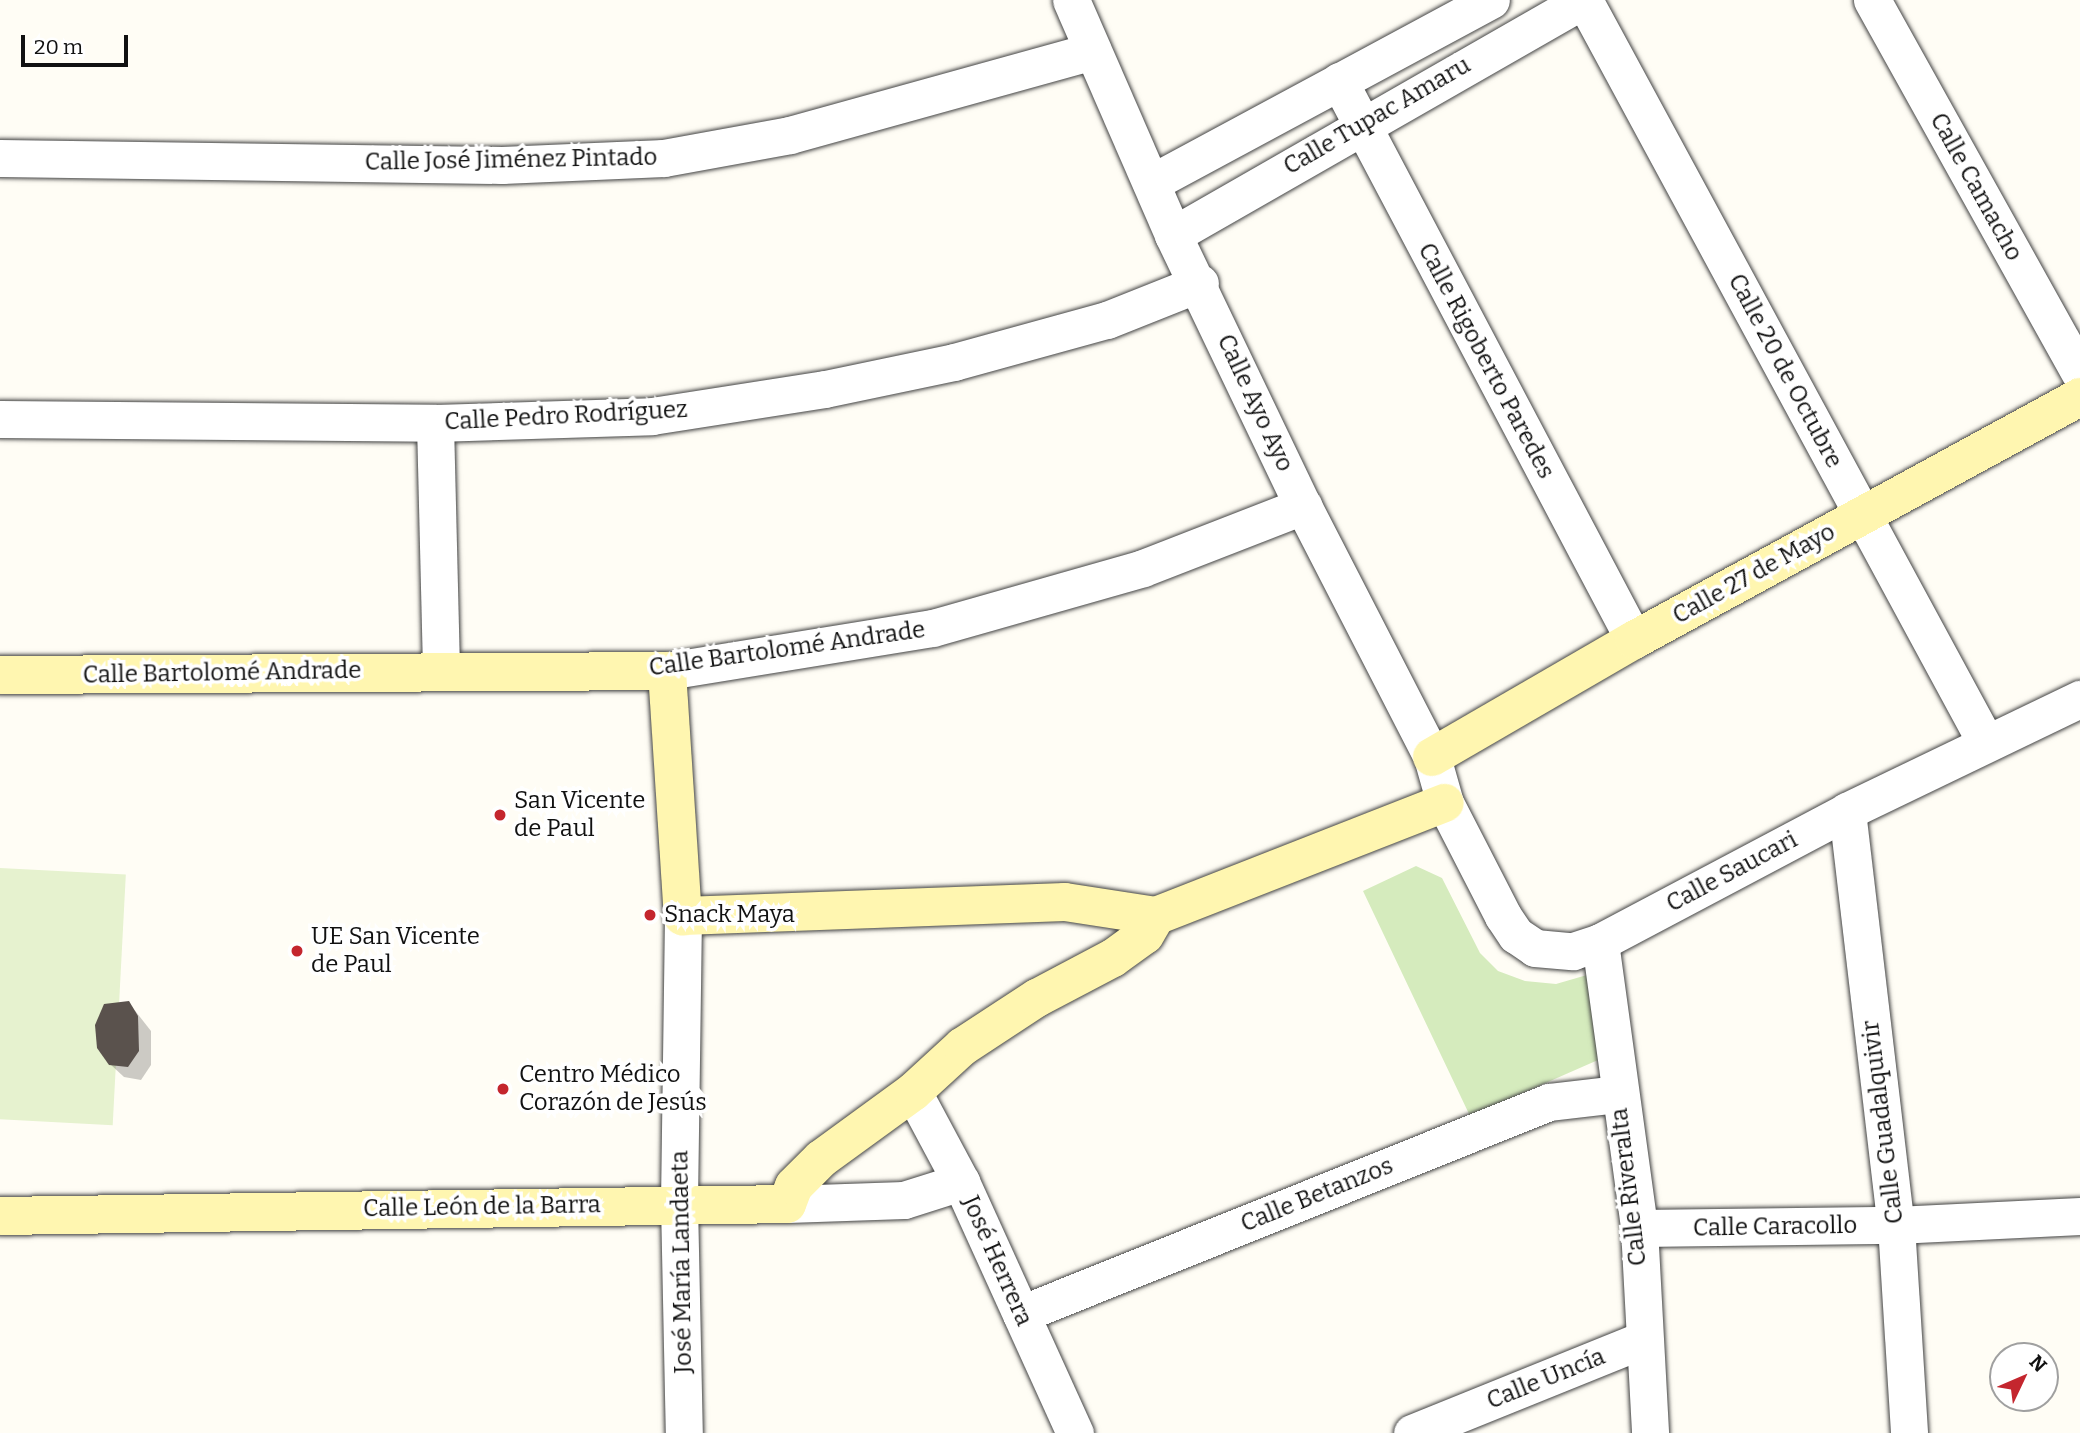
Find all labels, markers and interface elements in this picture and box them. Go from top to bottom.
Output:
scale bar [24,21,131,65]
text: 20 m [34,34,83,60]
street label: Calle Tupac Amaru [1279,51,1475,181]
street label: Calle Camacho [1924,108,2028,266]
street label: Calle José Jiménez Pintado [365,143,657,177]
street label: Calle Rigoberto Paredes [1412,238,1560,484]
street label: Calle 20 de Octubre [1722,269,1848,473]
street label: Calle Ayo Ayo [1211,330,1299,476]
street label: Calle Pedro Rodríguez [444,395,688,437]
street label: Calle 27 de Mayo [1668,518,1840,630]
street label: Calle Bartolomé Andrade [647,615,927,683]
street label: Calle Bartolomé Andrade [82,656,362,690]
place label: San Vicente de Paul [514,787,645,843]
marker: San Vicente de Paul [492,807,508,823]
street label: Calle Saucari [1662,825,1802,919]
place label: Snack Maya [664,901,795,929]
marker: Snack Maya [642,907,658,923]
place label: UE San Vicente de Paul [311,923,480,979]
marker: UE San Vicente de Paul [289,943,305,959]
street label: Calle Guadalquivir [1856,1019,1910,1225]
place label: Centro Médico Corazón de Jesús [519,1061,707,1117]
marker: Centro Médico Corazón de Jesús [493,1079,513,1099]
street label: Calle Riveralta [1605,1106,1653,1268]
street label: José María Landaeta [666,1150,698,1374]
street label: Calle Betanzos [1237,1151,1397,1239]
street label: Calle León de la Barra [363,1191,601,1223]
street label: José Herrera [956,1192,1038,1330]
street label: Calle Caracollo [1693,1211,1857,1243]
street label: Calle Uncía [1483,1342,1609,1416]
north arrow [1989,1342,2059,1412]
text: N [2025,1350,2051,1377]

